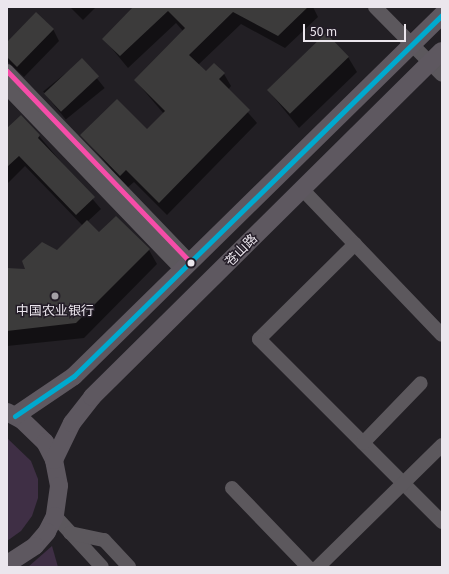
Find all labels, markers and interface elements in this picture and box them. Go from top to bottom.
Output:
scale bar [305,16,408,42]
text: 50 m [310,22,337,39]
street label: 苍山路 [222,231,260,269]
unlabelled marker [186,258,196,268]
marker: 中国农业银行 [50,291,60,301]
place label: 中国农业银行 [16,302,94,318]

